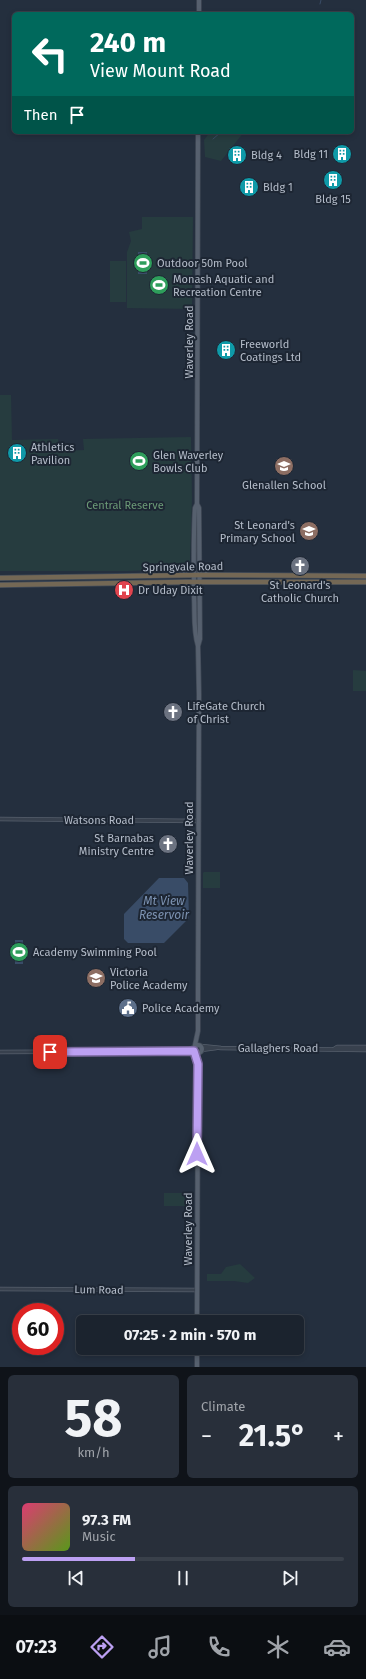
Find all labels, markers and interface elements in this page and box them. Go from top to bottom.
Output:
text: 240 m [90,26,166,59]
icon: left [24,28,76,80]
text: View Mount Road [90,60,231,82]
icon: arrive [66,104,88,126]
text: Then [24,106,58,124]
building icon: Bldg 11 [331,143,353,165]
building icon: Bldg 4 [226,144,248,166]
place label: Bldg 11 [294,148,328,161]
place label: Bldg 4 [251,149,282,162]
building icon: Bldg 15 [322,169,344,191]
building icon: Bldg 1 [238,176,260,198]
place label: Bldg 1 [263,181,293,194]
place label: Bldg 15 [315,193,351,206]
sports icon: Outdoor 50m Pool [132,252,154,274]
place label: Outdoor 50m Pool [157,257,248,270]
place label: Monash Aquatic and Recreation Centre [173,273,274,299]
sports icon: Monash Aquatic and Recreation Centre [148,274,170,296]
street label: Waverley Road [183,306,196,379]
place label: Freeworld Coatings Ltd [240,338,301,364]
building icon: Freeworld Coatings Ltd [215,339,237,361]
place label: Athletics Pavilion [31,441,74,467]
building icon: Athletics Pavilion [6,442,28,464]
place label: Glen Waverley Bowls Club [153,449,224,475]
sports icon: Glen Waverley Bowls Club [128,450,150,472]
school or university icon: Glenallen School [273,455,295,477]
place label: Glenallen School [242,479,326,492]
park label: Central Reserve [86,499,164,512]
place label: St Leonard's Primary School [220,519,295,545]
school or university icon: St Leonard's Primary School [298,520,320,542]
church icon: St Leonard's Catholic Church [289,555,311,577]
street label: Springvale Road [143,560,223,574]
hospital icon: Dr Uday Dixit [113,579,135,601]
place label: St Leonard's Catholic Church [261,579,339,605]
place label: Dr Uday Dixit [138,584,203,597]
place label: LifeGate Church of Christ [187,700,265,726]
church icon: LifeGate Church of Christ [162,701,184,723]
street label: Waverley Road [183,802,196,875]
street label: Watsons Road [64,814,134,827]
place label: St Barnabas Ministry Centre [79,832,154,858]
church icon: St Barnabas Ministry Centre [157,833,179,855]
water label: Mt View Reservoir [139,894,190,922]
sports icon: Academy Swimming Pool [8,941,30,963]
place label: Academy Swimming Pool [33,946,157,959]
place label: Victoria Police Academy [110,966,188,992]
school or university icon: Victoria Police Academy [85,967,107,989]
public building icon: Police Academy [117,997,139,1019]
place label: Police Academy [142,1002,220,1015]
pin [33,1035,67,1069]
icon: arrive [39,1041,61,1063]
street label: Gallaghers Road [238,1042,318,1055]
position arrow [176,1133,218,1175]
street label: Waverley Road [182,1193,195,1266]
street label: Lum Road [74,1283,124,1297]
speed limit sign: 60 [12,1303,64,1355]
text: 07:25 · 2 min · 570 m [124,1326,256,1344]
text: 58 [64,1387,123,1450]
text: Climate [201,1399,245,1414]
text: 21.5° [239,1418,306,1454]
text: − [201,1423,212,1450]
text: + [333,1423,344,1450]
text: km/h [77,1445,110,1460]
text: 97.3 FM [82,1511,131,1529]
text: Music [82,1529,116,1544]
icon: previous [65,1567,87,1589]
icon: pause [172,1567,194,1589]
icon: next [279,1567,301,1589]
icon: directions [88,1633,116,1661]
icon: music [146,1633,174,1661]
icon: phone [205,1633,233,1661]
icon: climate [264,1633,292,1661]
icon: car [323,1633,351,1661]
text: 07:23 [15,1636,57,1658]

